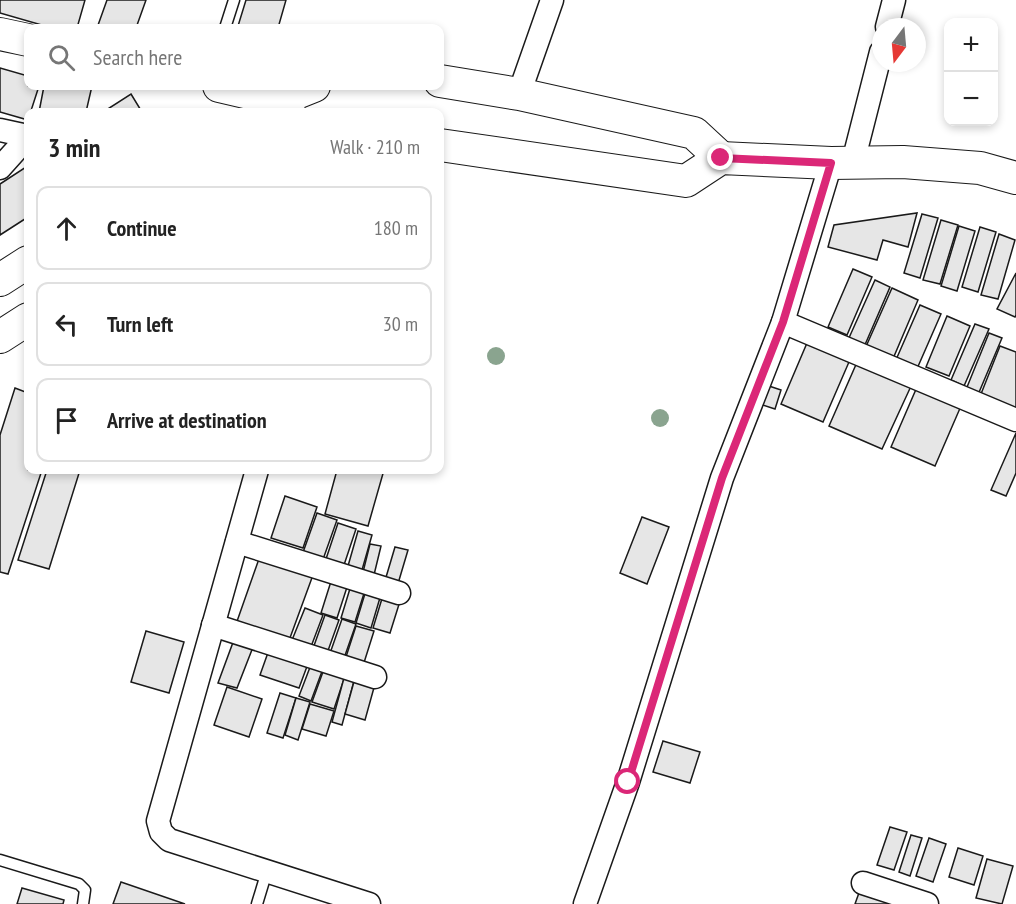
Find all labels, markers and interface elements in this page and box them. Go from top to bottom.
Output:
north arrow [872,18,926,72]
map controls [944,18,998,126]
button: + [944,18,998,72]
search box [24,24,444,90]
icon: search [45,41,78,74]
text: Search here [93,43,182,71]
button: − [944,72,998,126]
text: 3 min [48,131,101,164]
text: Walk · 210 m [330,134,420,160]
route end [707,144,733,170]
icon: ahead [50,212,83,245]
text: Continue [107,214,177,242]
text: 180 m [374,215,418,241]
icon: left [50,308,83,341]
text: Turn left [107,310,173,338]
text: 30 m [383,311,418,337]
icon: arrive [50,404,83,437]
text: Arrive at destination [107,406,267,434]
route start [614,768,640,794]

